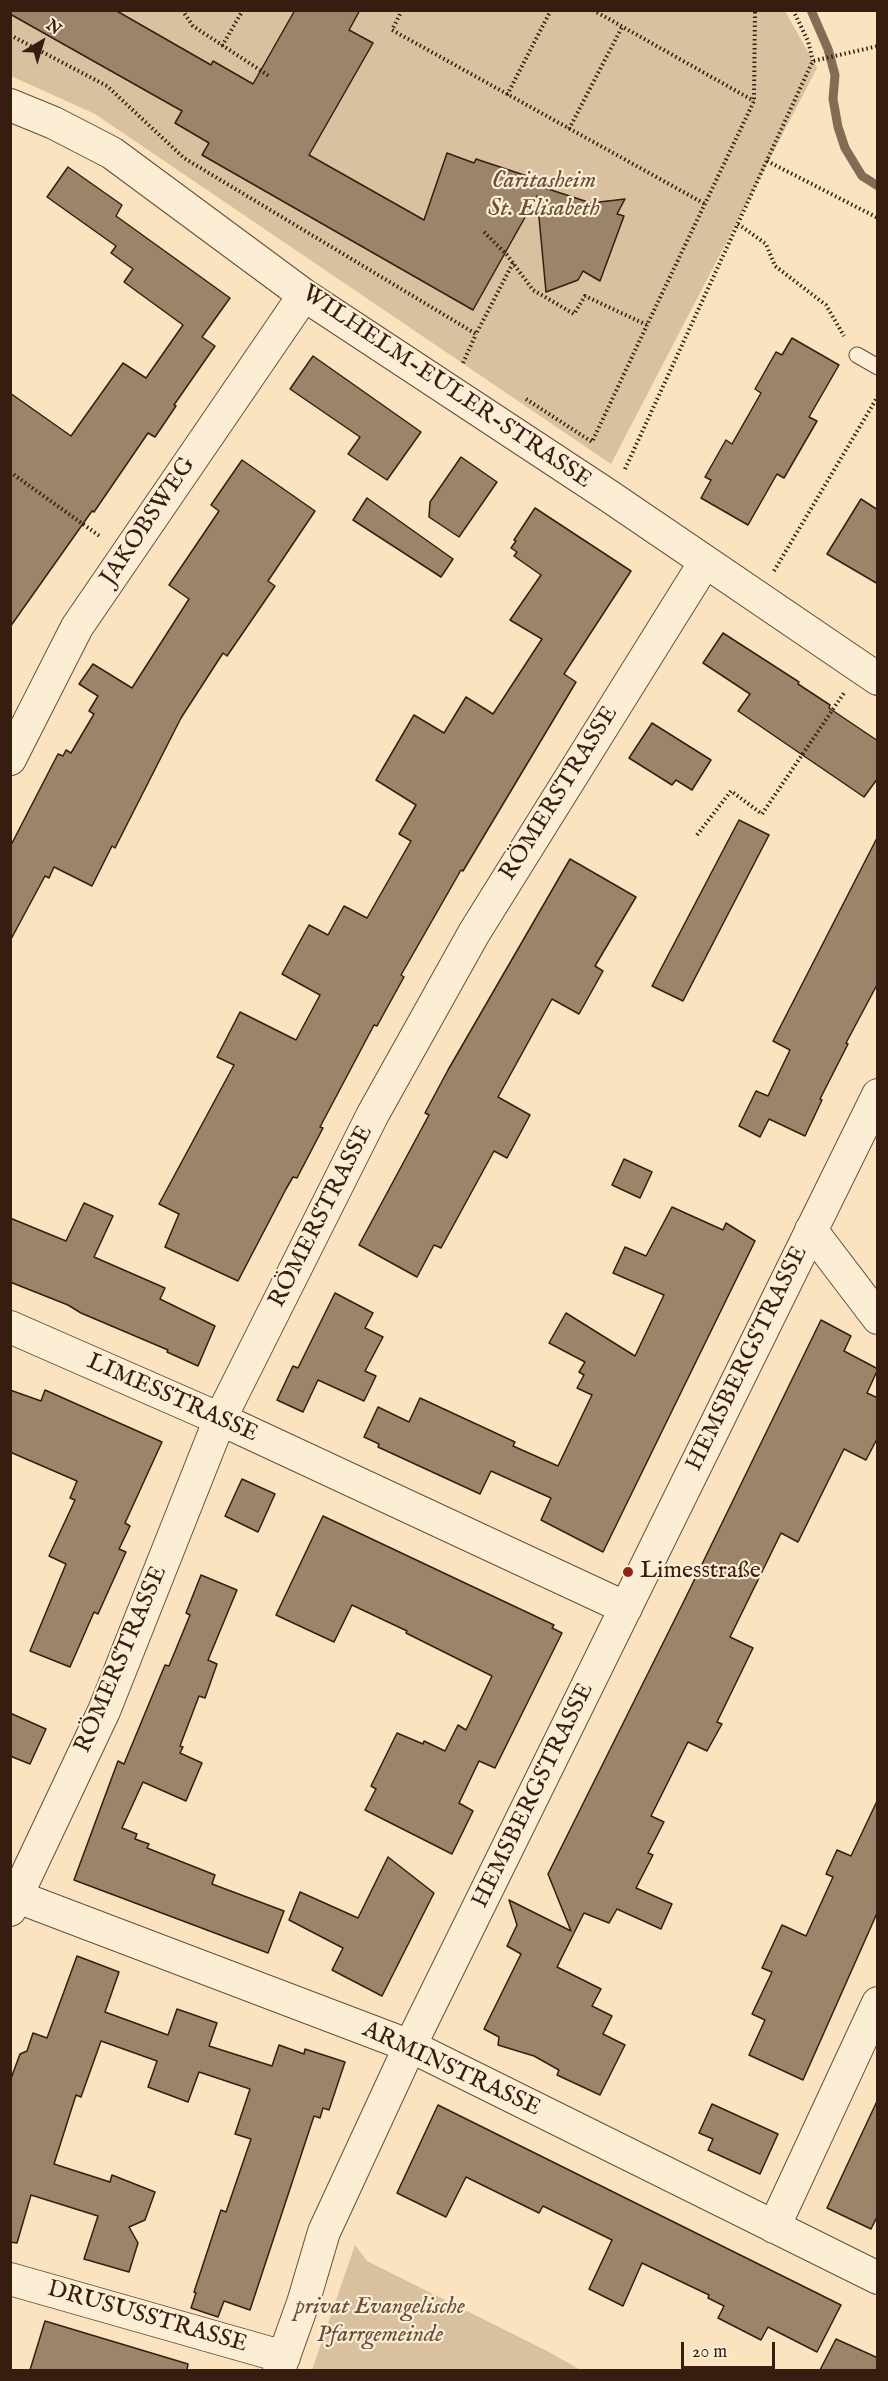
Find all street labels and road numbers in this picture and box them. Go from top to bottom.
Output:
street label: WILHELM-EULER-STRASSE [296,280,596,496]
street label: JAKOBSWEG [95,452,203,592]
street label: RÖMERSTRASSE [495,701,625,887]
street label: RÖMERSTRASSE [264,1121,380,1313]
street label: HEMSBERGSTRASSE [681,1242,815,1476]
street label: LIMESSTRASSE [82,1348,262,1450]
street label: RÖMERSTRASSE [70,1562,174,1758]
street label: HEMSBERGSTRASSE [467,1679,601,1913]
street label: ARMINSTRASSE [357,2016,545,2124]
street label: DRUSUSSTRASSE [44,2276,250,2360]

